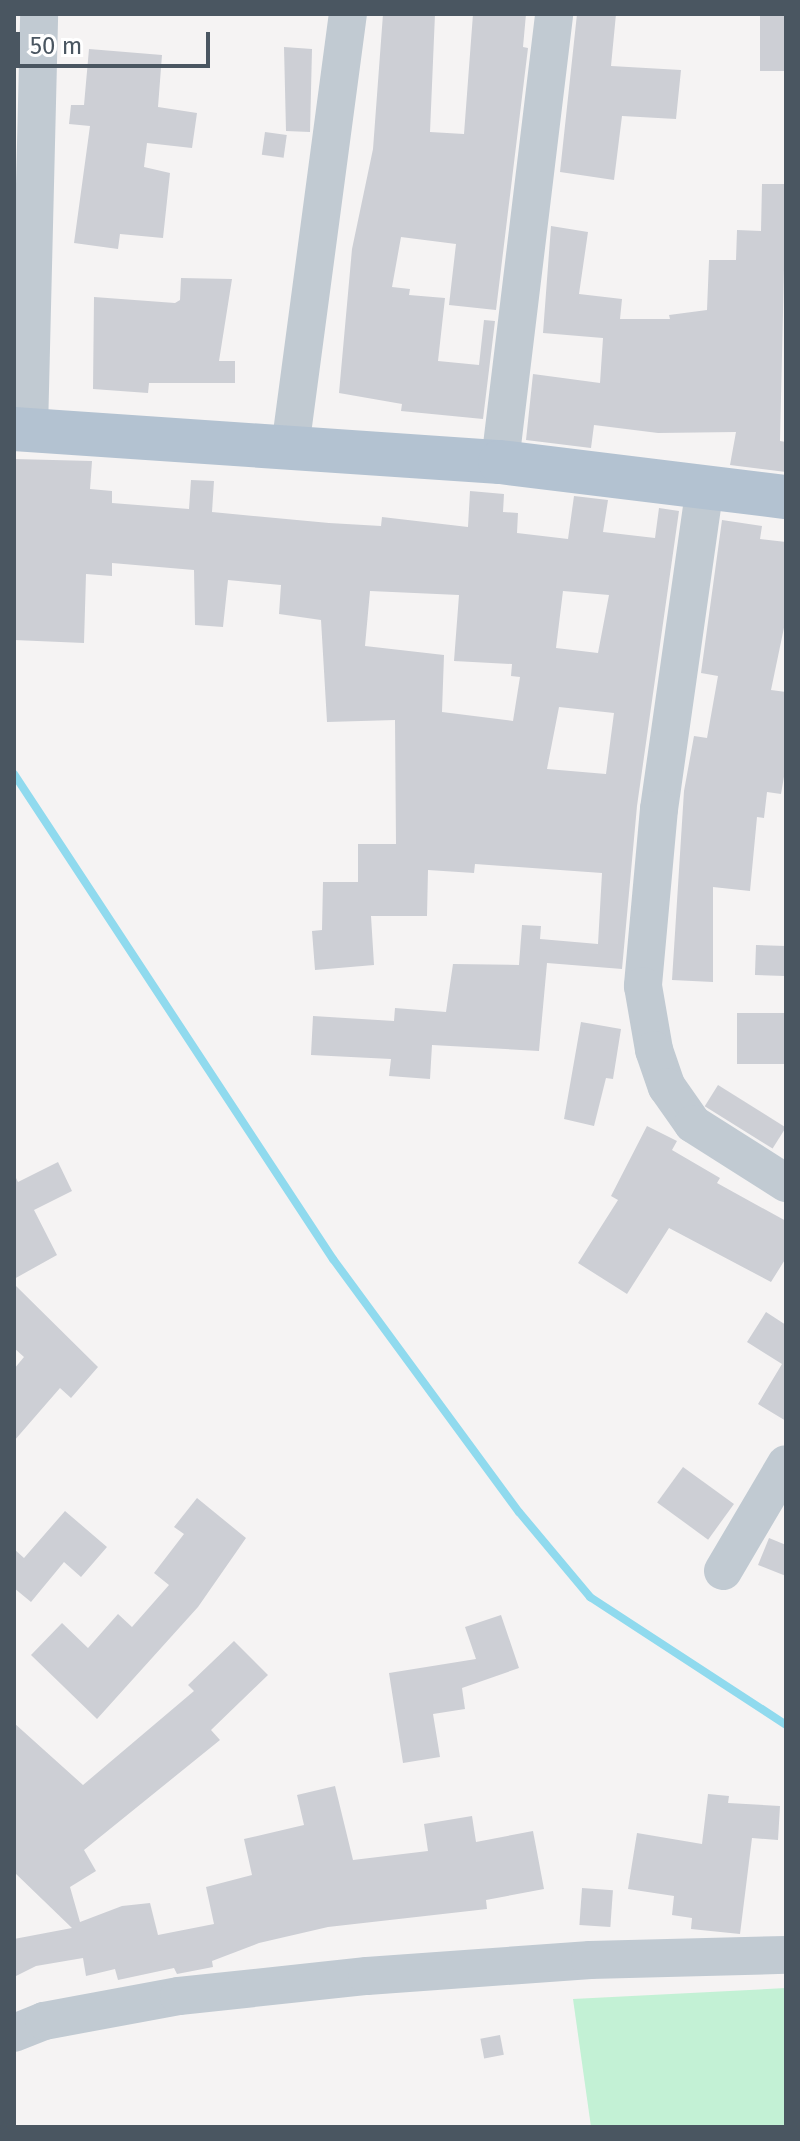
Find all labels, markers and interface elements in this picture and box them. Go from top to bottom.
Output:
scale bar [20,16,214,66]
text: 50 m [30,32,82,60]

